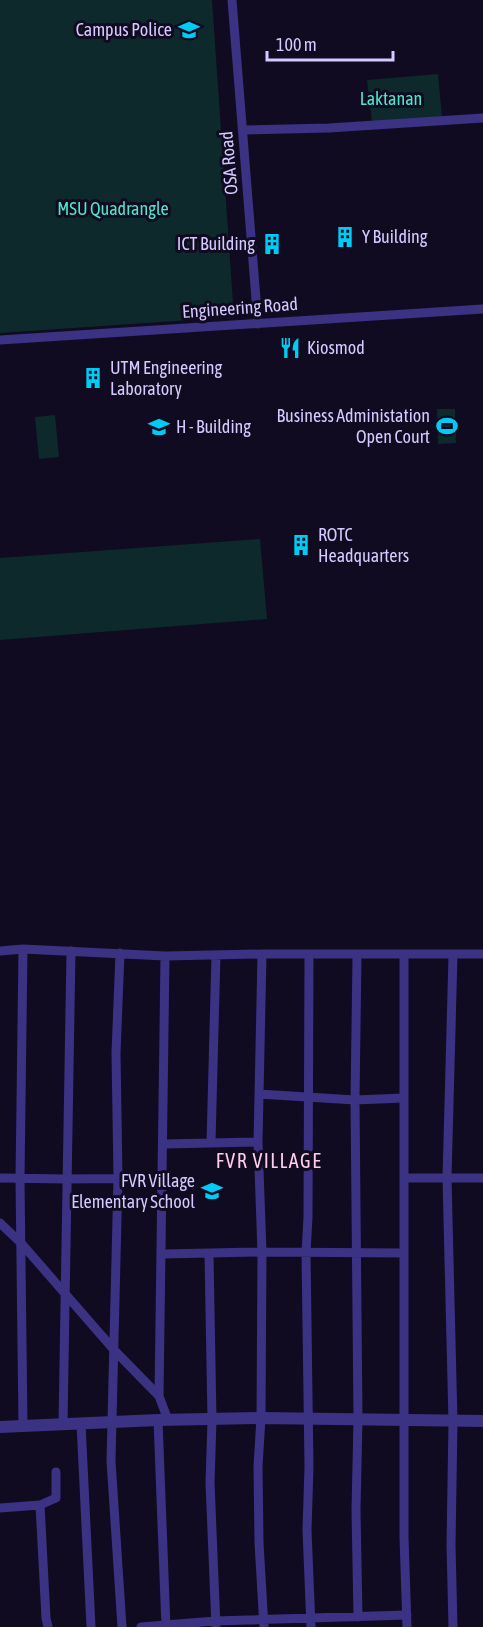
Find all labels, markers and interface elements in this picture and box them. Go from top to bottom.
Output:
school or university icon: Campus Police [177,18,201,42]
place label: Campus Police [76,19,172,40]
scale bar [267,24,393,62]
text: 100 m [276,34,317,55]
park label: Laktanan [360,88,422,109]
street label: OSA Road [215,130,242,196]
park label: MSU Quadrangle [57,198,169,219]
building icon: Y Building [333,225,357,249]
place label: Y Building [362,226,428,247]
building icon: ICT Building [260,232,284,256]
place label: ICT Building [177,233,255,254]
street label: Engineering Road [181,293,299,322]
restaurant icon: Kiosmod [278,336,302,360]
place label: Kiosmod [307,337,365,358]
place label: UTM Engineering Laboratory [110,357,222,399]
building icon: UTM Engineering Laboratory [81,366,105,390]
place label: Business Administation Open Court [276,405,430,447]
sports icon: Business Administation Open Court [435,414,459,438]
school or university icon: H - Building [147,415,171,439]
place label: H - Building [176,416,251,437]
place label: ROTC Headquarters [318,524,409,566]
building icon: ROTC Headquarters [289,533,313,557]
district label: FVR VILLAGE [216,1149,322,1172]
place label: FVR Village Elementary School [71,1170,195,1212]
school or university icon: FVR Village Elementary School [200,1179,224,1203]

